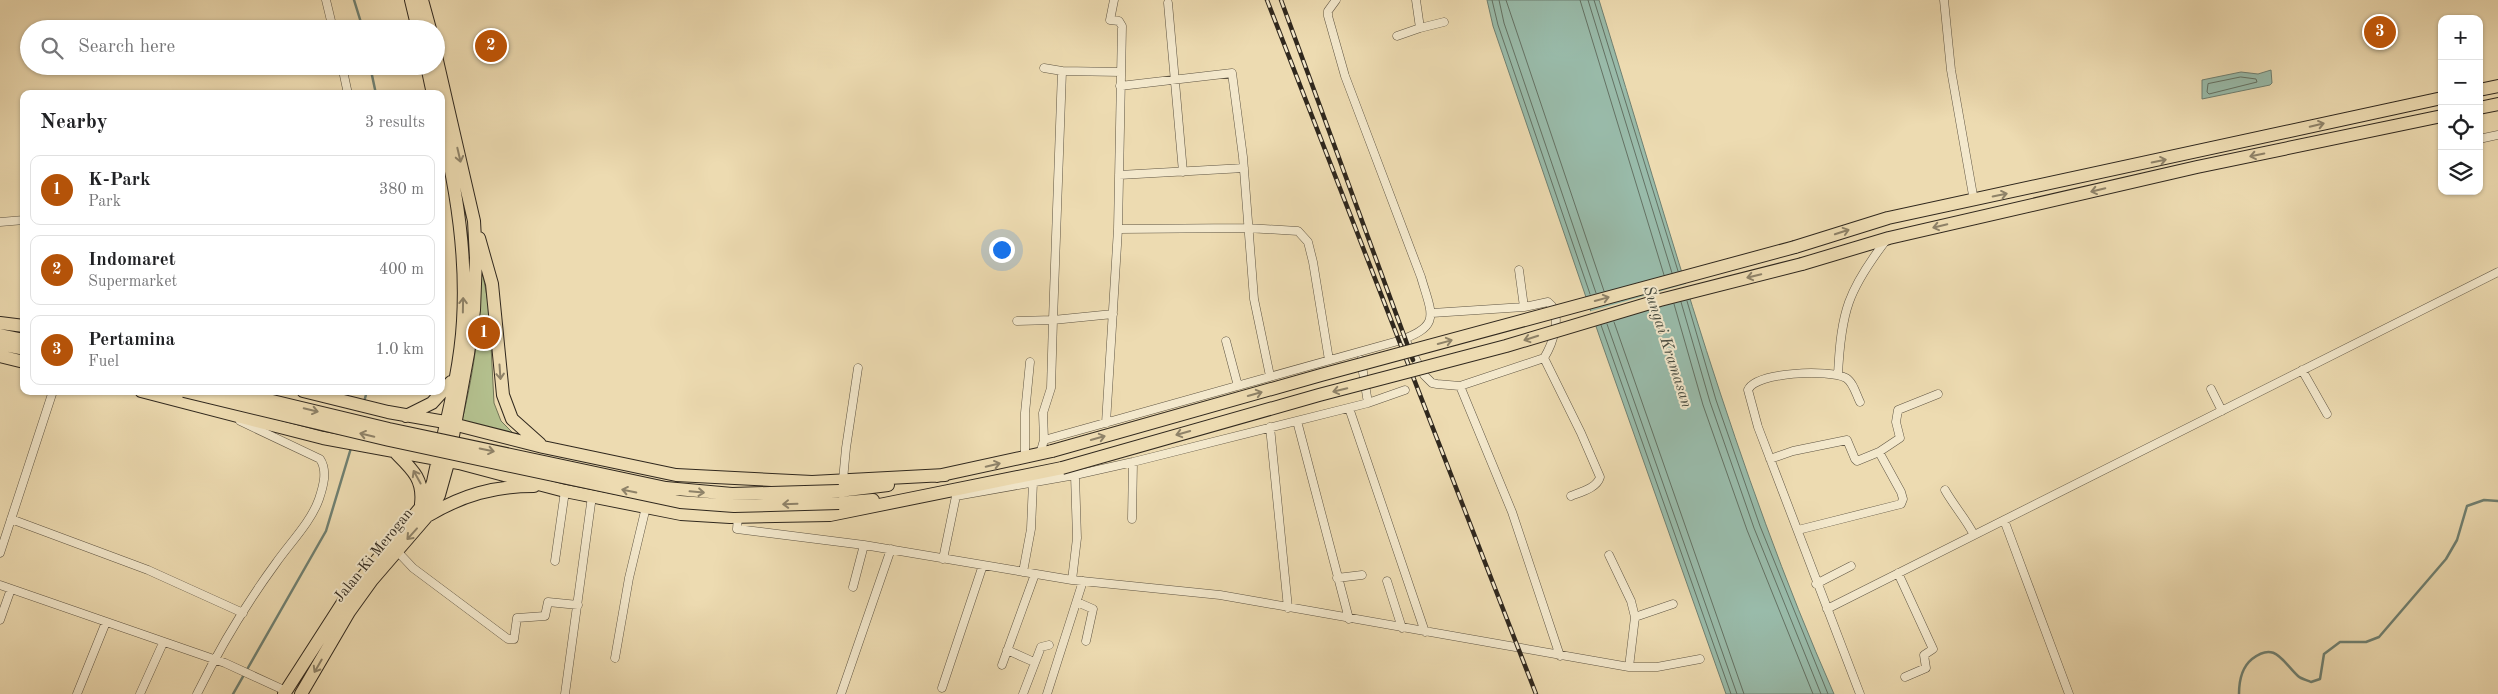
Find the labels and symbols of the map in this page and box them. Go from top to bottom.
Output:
pin: 3 [2364,13,2396,51]
pin: 2 [475,27,507,65]
one-way arrow [2309,120,2325,129]
one-way arrow [455,146,464,162]
one-way arrow [2250,150,2266,160]
one-way arrow [2150,156,2166,165]
one-way arrow [2091,186,2107,195]
one-way arrow [1991,190,2007,199]
one-way arrow [1932,222,1948,231]
one-way arrow [1833,227,1849,236]
your location [989,237,1015,263]
one-way arrow [1747,272,1763,281]
water label: Sungai Kramasan [1640,284,1694,410]
one-way arrow [1594,294,1610,303]
one-way arrow [459,297,468,313]
pin: 1 [468,314,500,352]
one-way arrow [1523,334,1539,344]
one-way arrow [1437,336,1453,346]
one-way arrow [496,364,505,380]
one-way arrow [1332,386,1348,395]
one-way arrow [1246,388,1262,398]
one-way arrow [303,406,319,415]
one-way arrow [1176,429,1192,439]
one-way arrow [360,430,376,439]
one-way arrow [1090,432,1106,442]
one-way arrow [478,445,494,455]
one-way arrow [984,460,1000,470]
one-way arrow [411,470,421,485]
one-way arrow [621,486,637,495]
one-way arrow [689,488,705,497]
one-way arrow [782,500,798,509]
street label: Jalan Ki Merogan [332,506,416,606]
one-way arrow [406,528,417,541]
one-way arrow [312,659,322,673]

